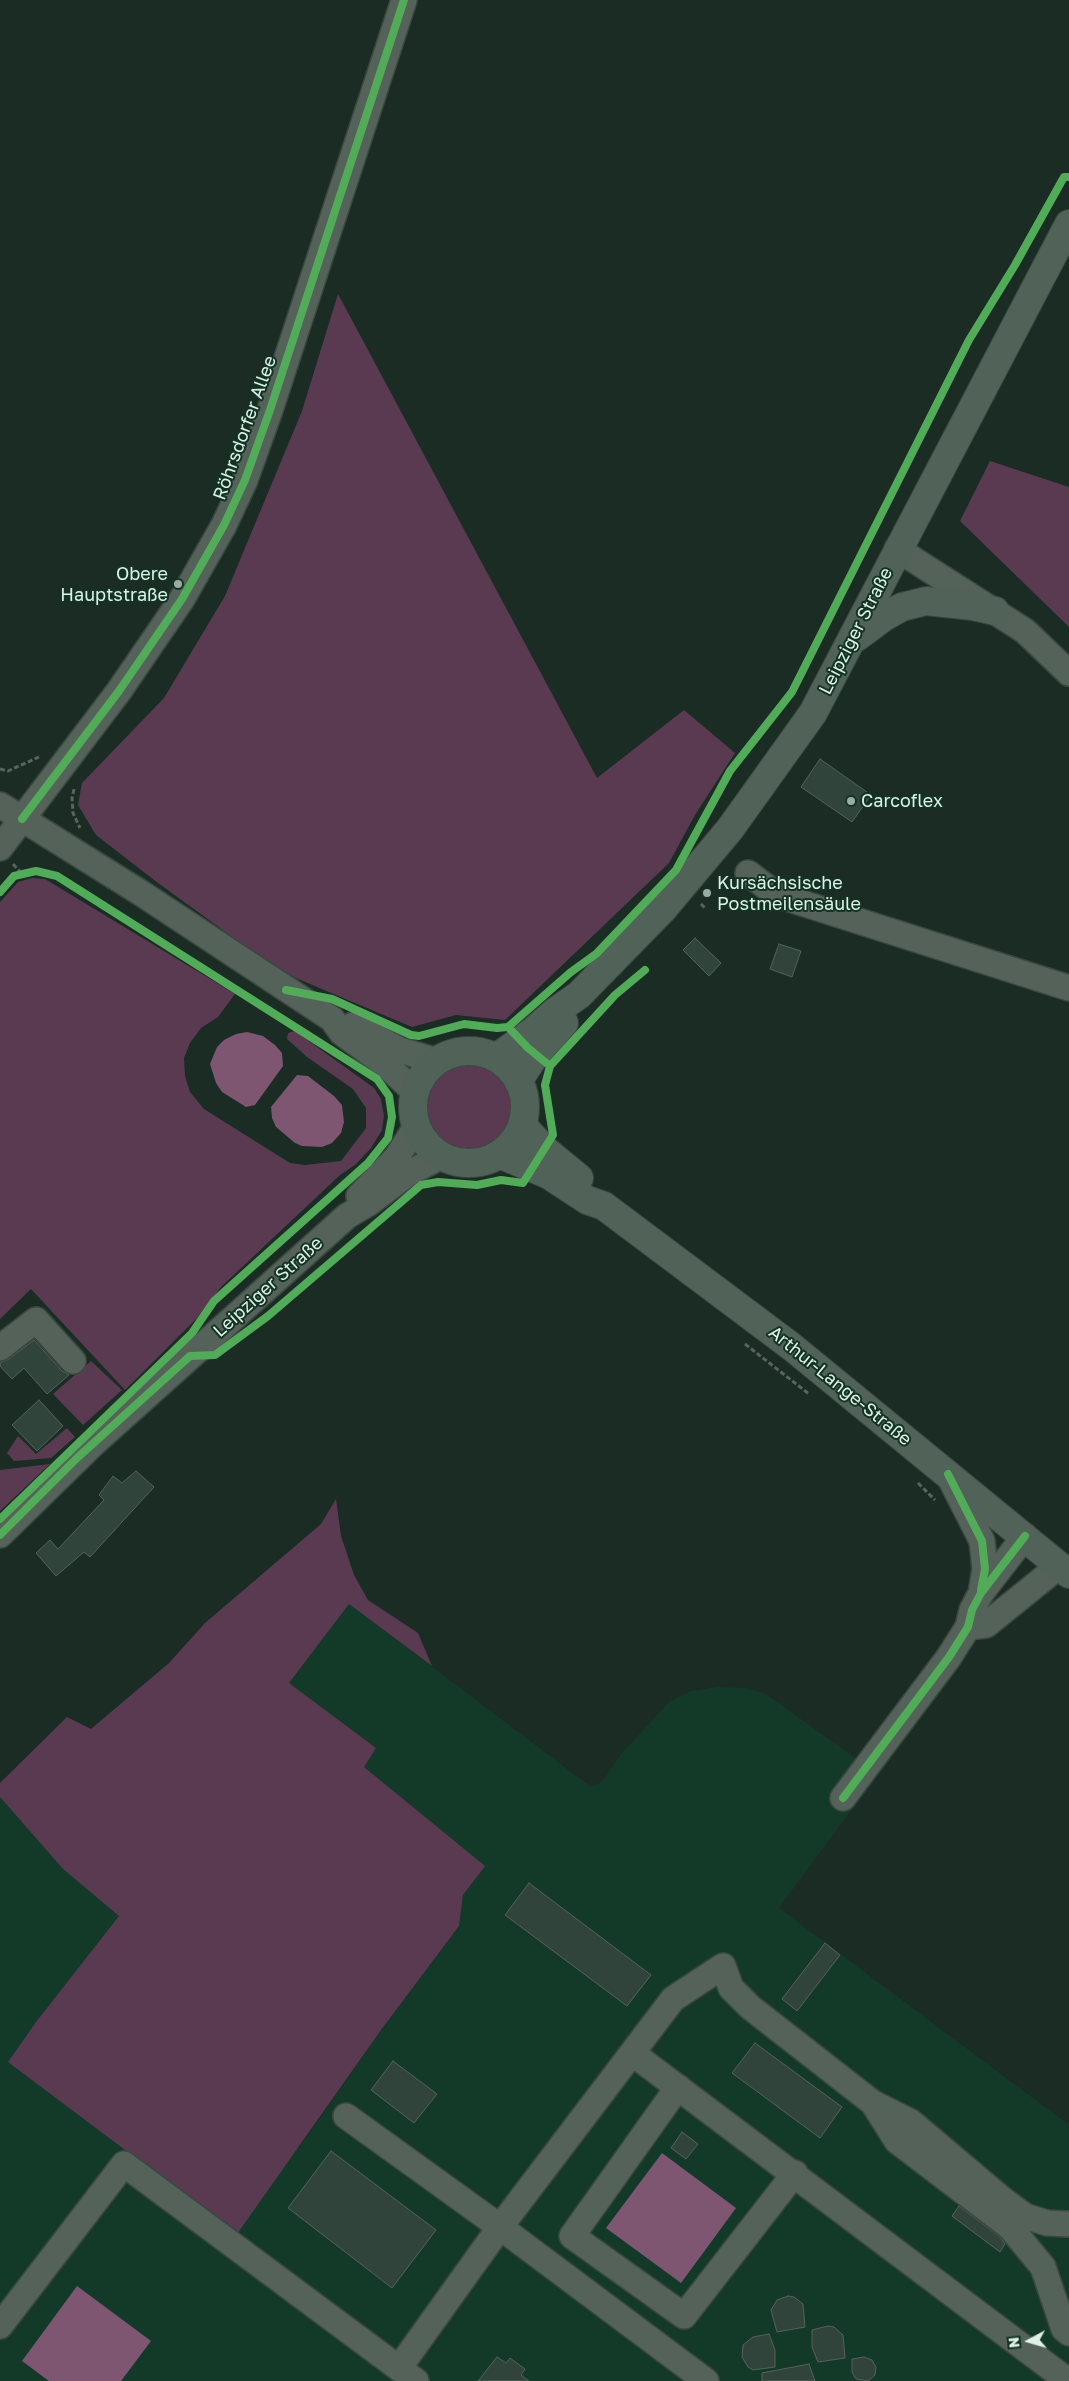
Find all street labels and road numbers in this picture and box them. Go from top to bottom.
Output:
street label: Röhrsdorfer Allee [209,353,281,503]
street label: Leipziger Straße [815,564,897,698]
street label: Leipziger Straße [209,1232,327,1342]
street label: Arthur-Lange-Straße [764,1322,916,1450]

